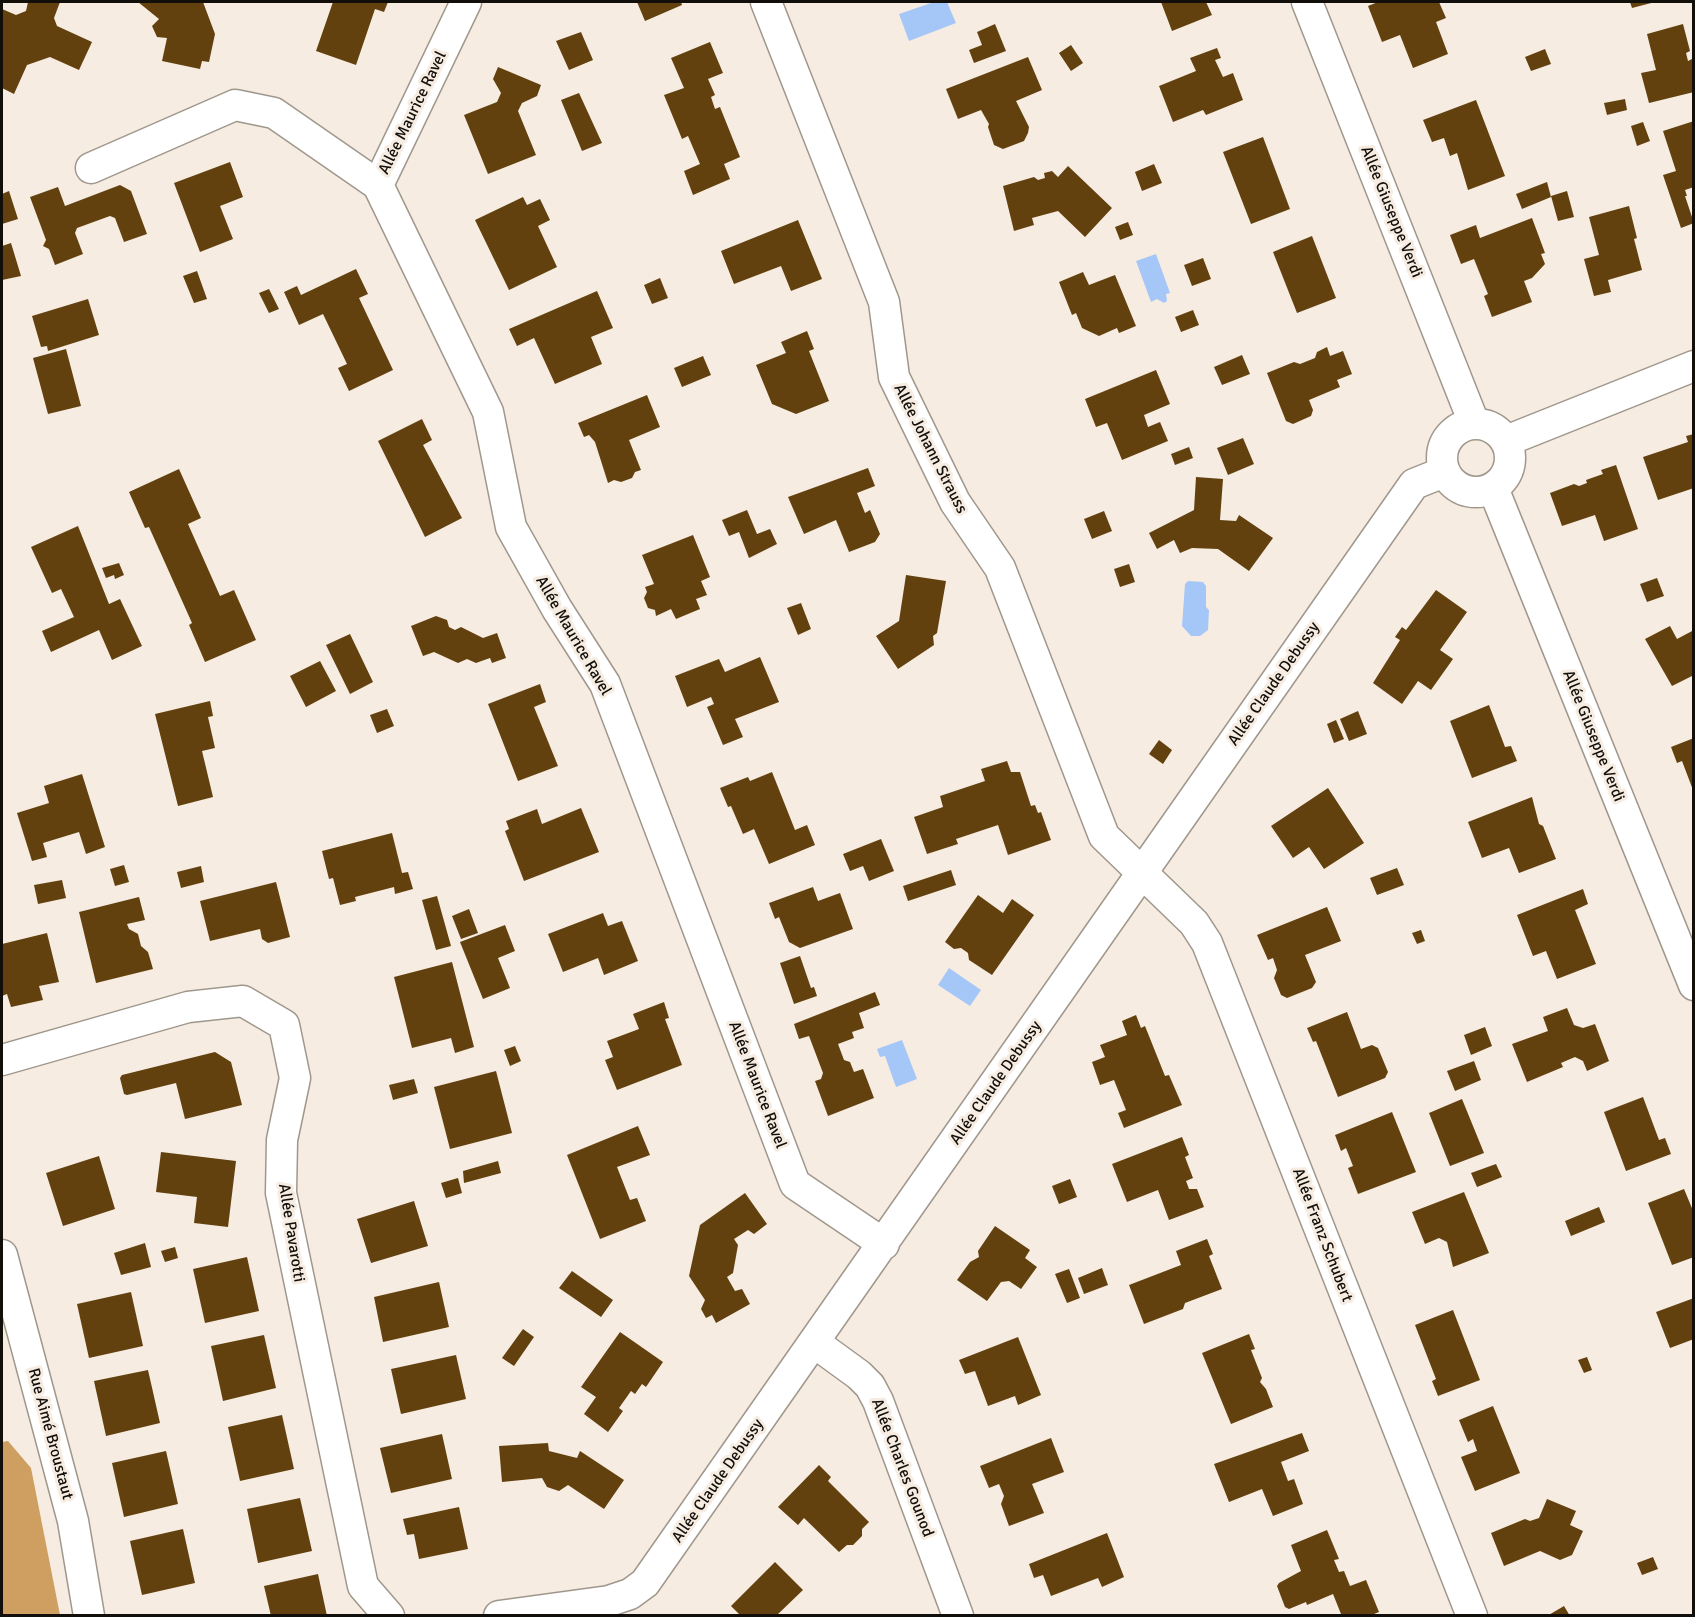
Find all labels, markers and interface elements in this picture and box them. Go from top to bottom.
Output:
street label: Allée Maurice Ravel [375,48,451,178]
street label: Allée Giuseppe Verdi [1356,144,1426,280]
street label: Allée Johann Strauss [889,381,971,517]
street label: Allée Maurice Ravel [531,573,615,699]
street label: Allée Claude Debussy [1224,618,1324,750]
street label: Allée Giuseppe Verdi [1558,668,1628,804]
street label: Allée Claude Debussy [946,1017,1046,1149]
street label: Allée Maurice Ravel [724,1019,790,1151]
street label: Allée Franz Schubert [1288,1165,1356,1305]
street label: Allée Pavarotti [274,1182,308,1284]
street label: Rue Aimé Broustaut [23,1366,77,1502]
street label: Allée Charles Gounod [867,1396,937,1540]
street label: Allée Claude Debussy [668,1415,768,1547]

